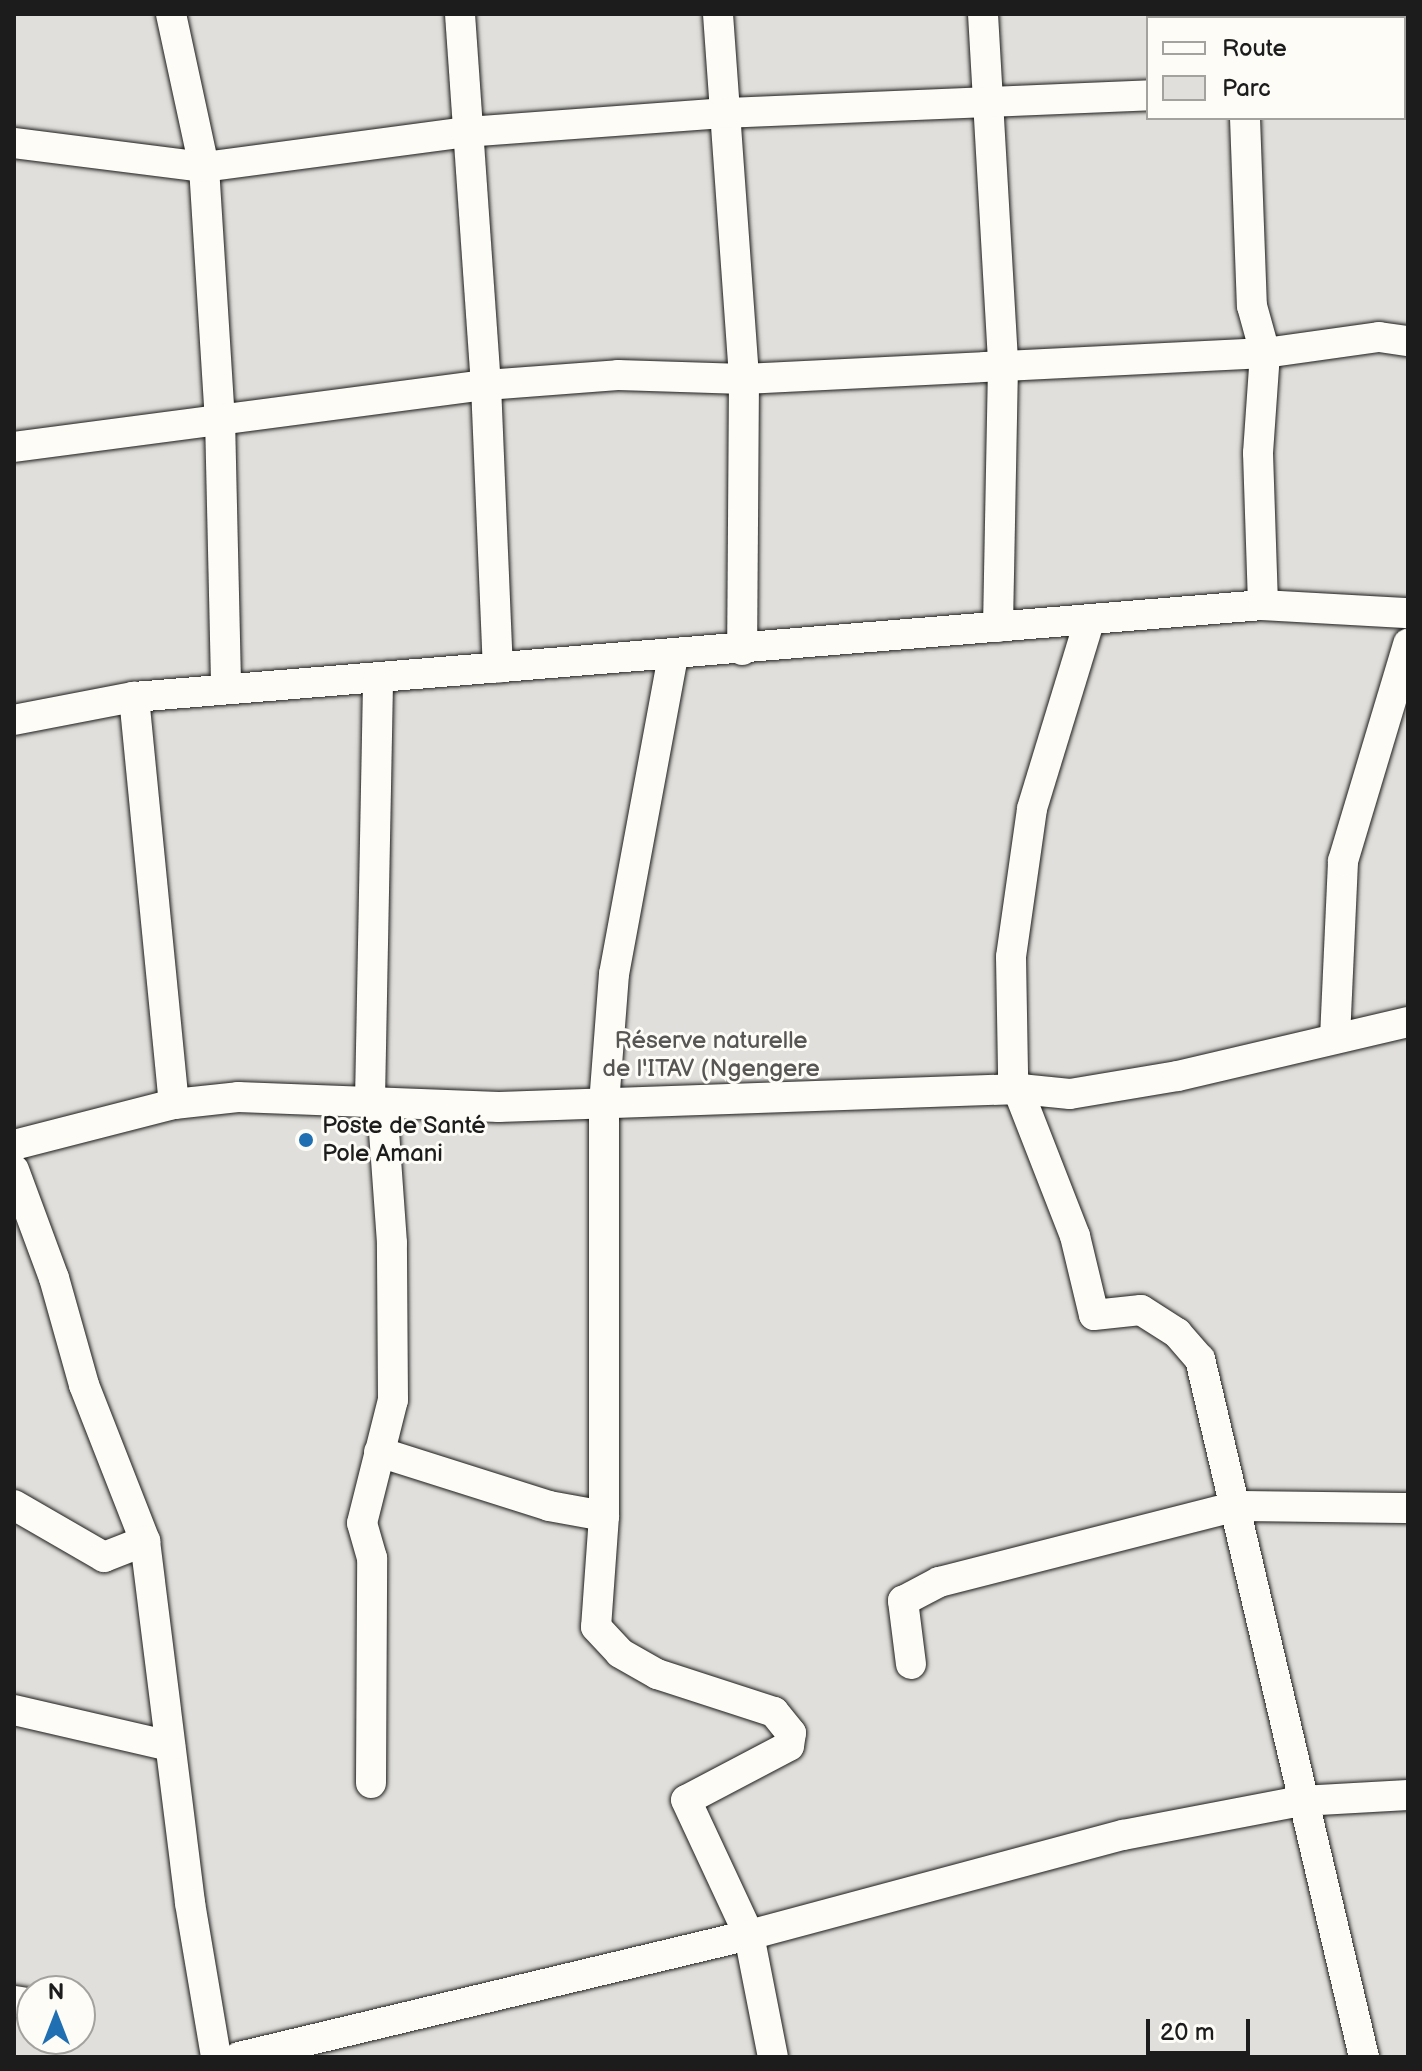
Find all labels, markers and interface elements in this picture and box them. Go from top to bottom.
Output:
legend [1146,16,1406,120]
text: Route [1222,34,1287,63]
text: Parc [1222,74,1271,103]
park label: Réserve naturelle de l'ITAV (Ngengere [602,1027,820,1083]
place label: Poste de Santé Pole Amani [322,1112,486,1168]
marker: Poste de Santé Pole Amani [297,1131,315,1149]
north arrow [16,1975,96,2055]
text: N [48,1979,64,2006]
scale bar [1150,2003,1254,2053]
text: 20 m [1160,2018,1215,2047]

